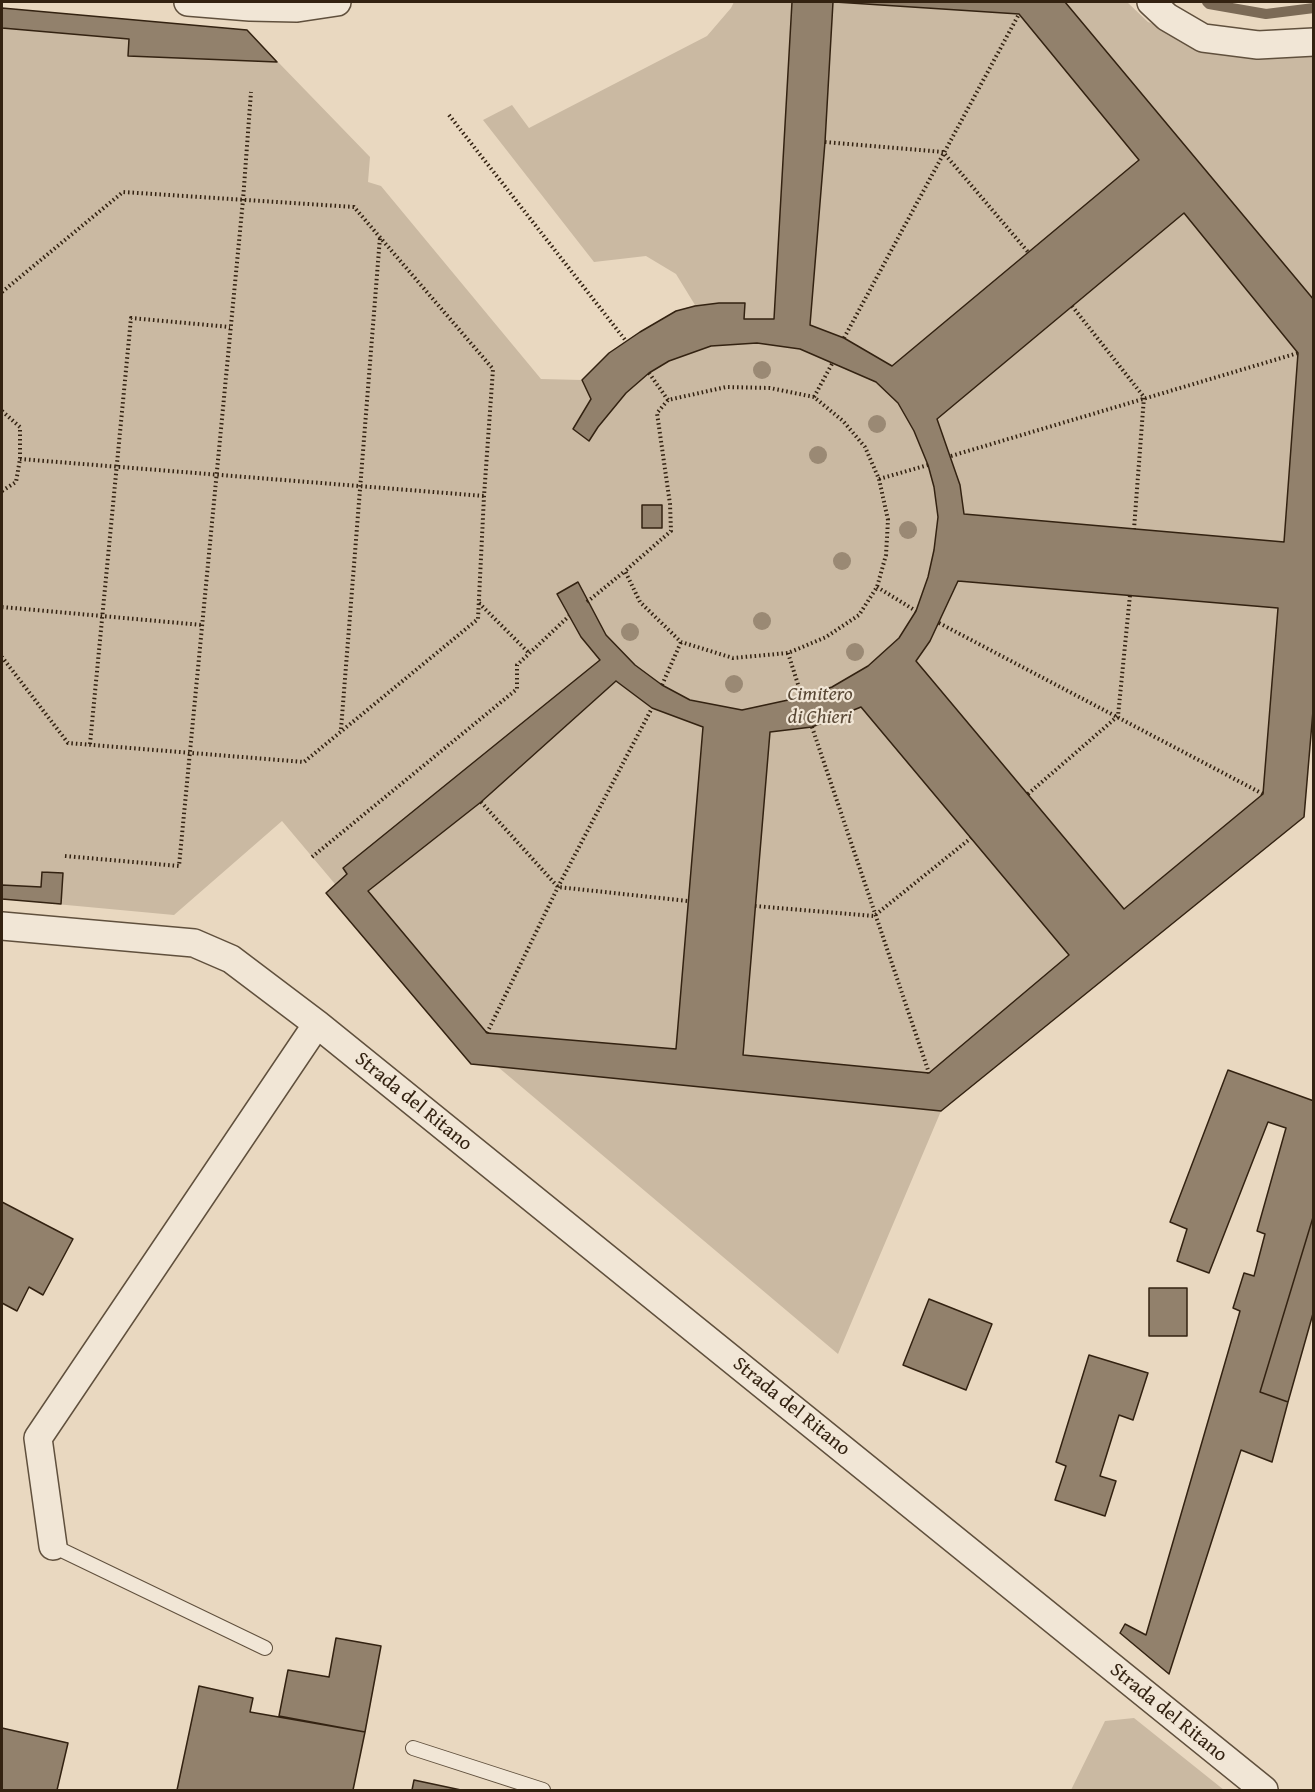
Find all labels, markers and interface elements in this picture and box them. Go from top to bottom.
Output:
park label: Cimitero di Chieri [787,683,853,730]
street label: Strada del Ritano [349,1047,477,1157]
street label: Strada del Ritano [727,1352,855,1462]
street label: Strada del Ritano [1104,1658,1232,1768]

